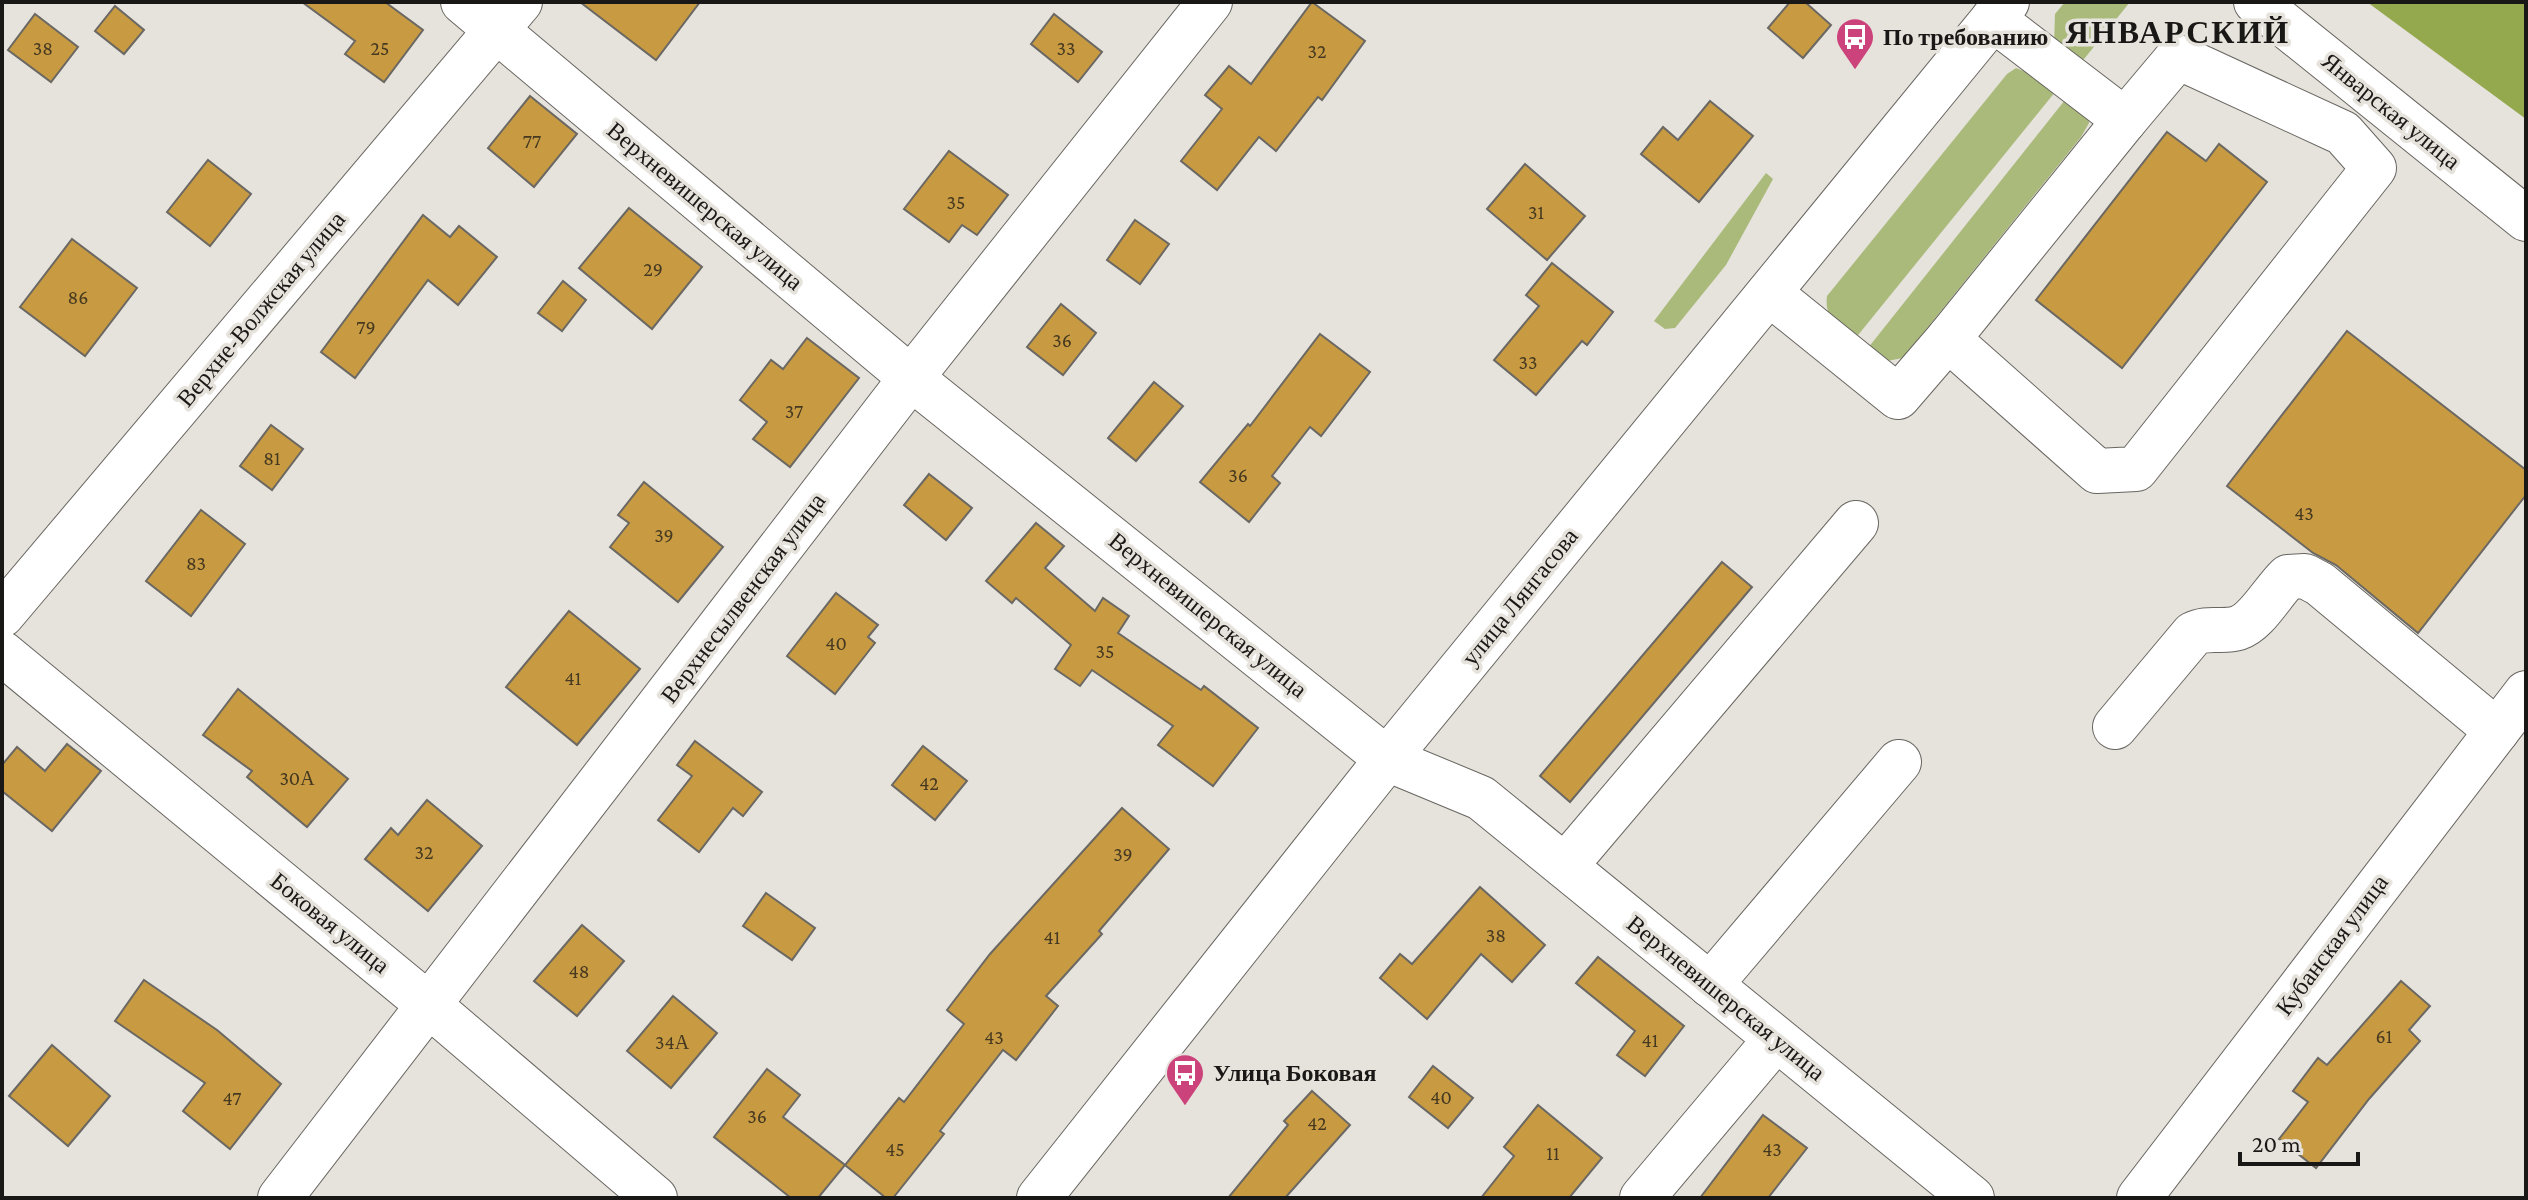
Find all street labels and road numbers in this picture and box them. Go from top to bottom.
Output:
street label: Январская улица [2317,47,2466,175]
street label: Верхневишерская улица [602,116,809,296]
street label: Верхне-Волжская улица [171,205,350,412]
street label: Верхнесылвенская улица [655,487,830,708]
street label: улица Лянгасова [1456,522,1583,671]
street label: Верхневишерская улица [1104,526,1313,703]
street label: Боковая улица [266,867,395,979]
street label: Кубанская улица [2270,869,2393,1020]
street label: Верхневишерская улица [1622,909,1831,1086]

